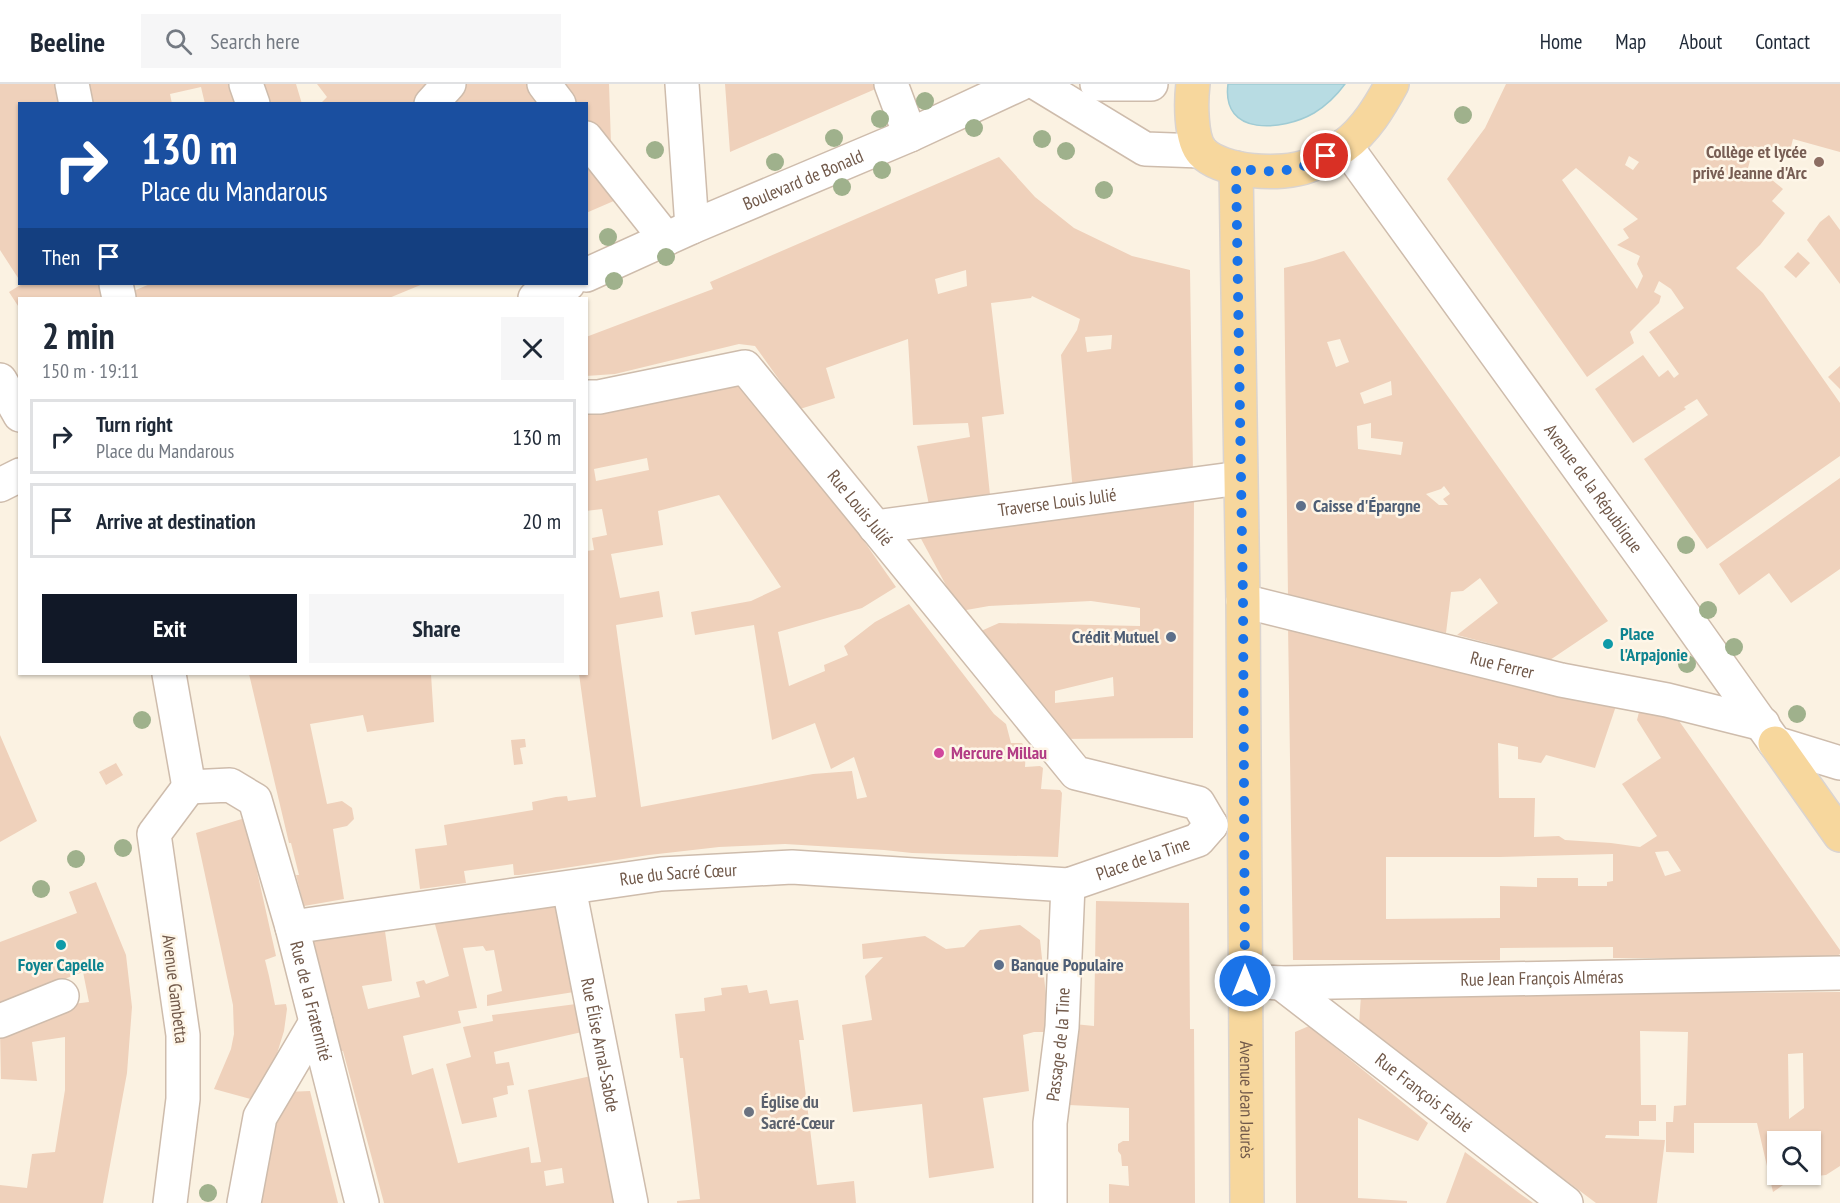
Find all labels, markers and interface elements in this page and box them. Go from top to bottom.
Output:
search box [141,14,561,68]
text: Beeline [30,23,105,60]
icon: search [162,25,195,58]
text: Search here [210,27,300,55]
text: Home [1540,28,1582,55]
text: Map [1615,28,1646,55]
text: About [1679,28,1722,55]
text: Contact [1755,28,1810,55]
text: 130 m [141,121,238,176]
icon: right [42,126,120,204]
pin [1300,130,1351,181]
icon: arrive [1309,139,1342,172]
place label: Collège et lycée privé Jeanne d'Arc [1693,140,1808,184]
street label: Boulevard de Bonald [739,144,867,215]
marker: Collège et lycée privé Jeanne d'Arc [1812,155,1826,169]
text: Place du Mandarous [141,174,328,208]
icon: arrive [92,240,125,273]
text: Then [42,243,80,271]
text: 2 min [42,312,115,359]
button: close [501,317,564,380]
text: 150 m · 19:11 [42,358,139,384]
text: Turn right [96,410,173,438]
street label: Avenue de la République [1539,419,1648,557]
icon: right [45,420,78,453]
text: 130 m [512,423,561,451]
text: Place du Mandarous [96,438,234,464]
street label: Rue Louis Julié [823,465,898,550]
street label: Traverse Louis Julié [997,483,1118,521]
place label: Caisse d'Épargne [1313,494,1421,517]
marker: Caisse d'Épargne [1294,499,1308,513]
icon: arrive [45,504,78,537]
text: Arrive at destination [96,507,256,535]
text: 20 m [522,507,561,535]
button: Exit [42,594,297,663]
button: Share [309,594,564,663]
place label: Place l'Arpajonie [1620,622,1688,666]
place label: Crédit Mutuel [1072,625,1160,648]
marker: Crédit Mutuel [1164,630,1178,644]
marker: Place l'Arpajonie [1601,637,1615,651]
street label: Rue Ferrer [1468,646,1537,684]
place label: Mercure Millau [951,741,1047,764]
marker: Mercure Millau [932,746,946,760]
street label: Place de la Tine [1093,832,1193,885]
street label: Rue du Sacré Cœur [618,858,738,891]
street label: Avenue Gambetta [157,933,194,1045]
marker: Foyer Capelle [54,938,68,952]
street label: Rue de la Fraternité [285,939,338,1063]
position arrow [1213,949,1277,1013]
place label: Foyer Capelle [18,953,105,976]
place label: Banque Populaire [1011,953,1124,976]
marker: Banque Populaire [992,958,1006,972]
street label: Rue Jean François Alméras [1460,965,1624,991]
street label: Rue Élise Arnal-Sabde [576,976,625,1114]
street label: Passage de la Tine [1041,987,1075,1103]
street label: Avenue Jean Jaurès [1235,1041,1259,1159]
street label: Rue François Fabié [1371,1048,1477,1137]
place label: Église du Sacré-Cœur [761,1090,835,1134]
marker: Église du Sacré-Cœur [742,1105,756,1119]
map controls [1767,1131,1821,1185]
button: search [1767,1131,1821,1185]

